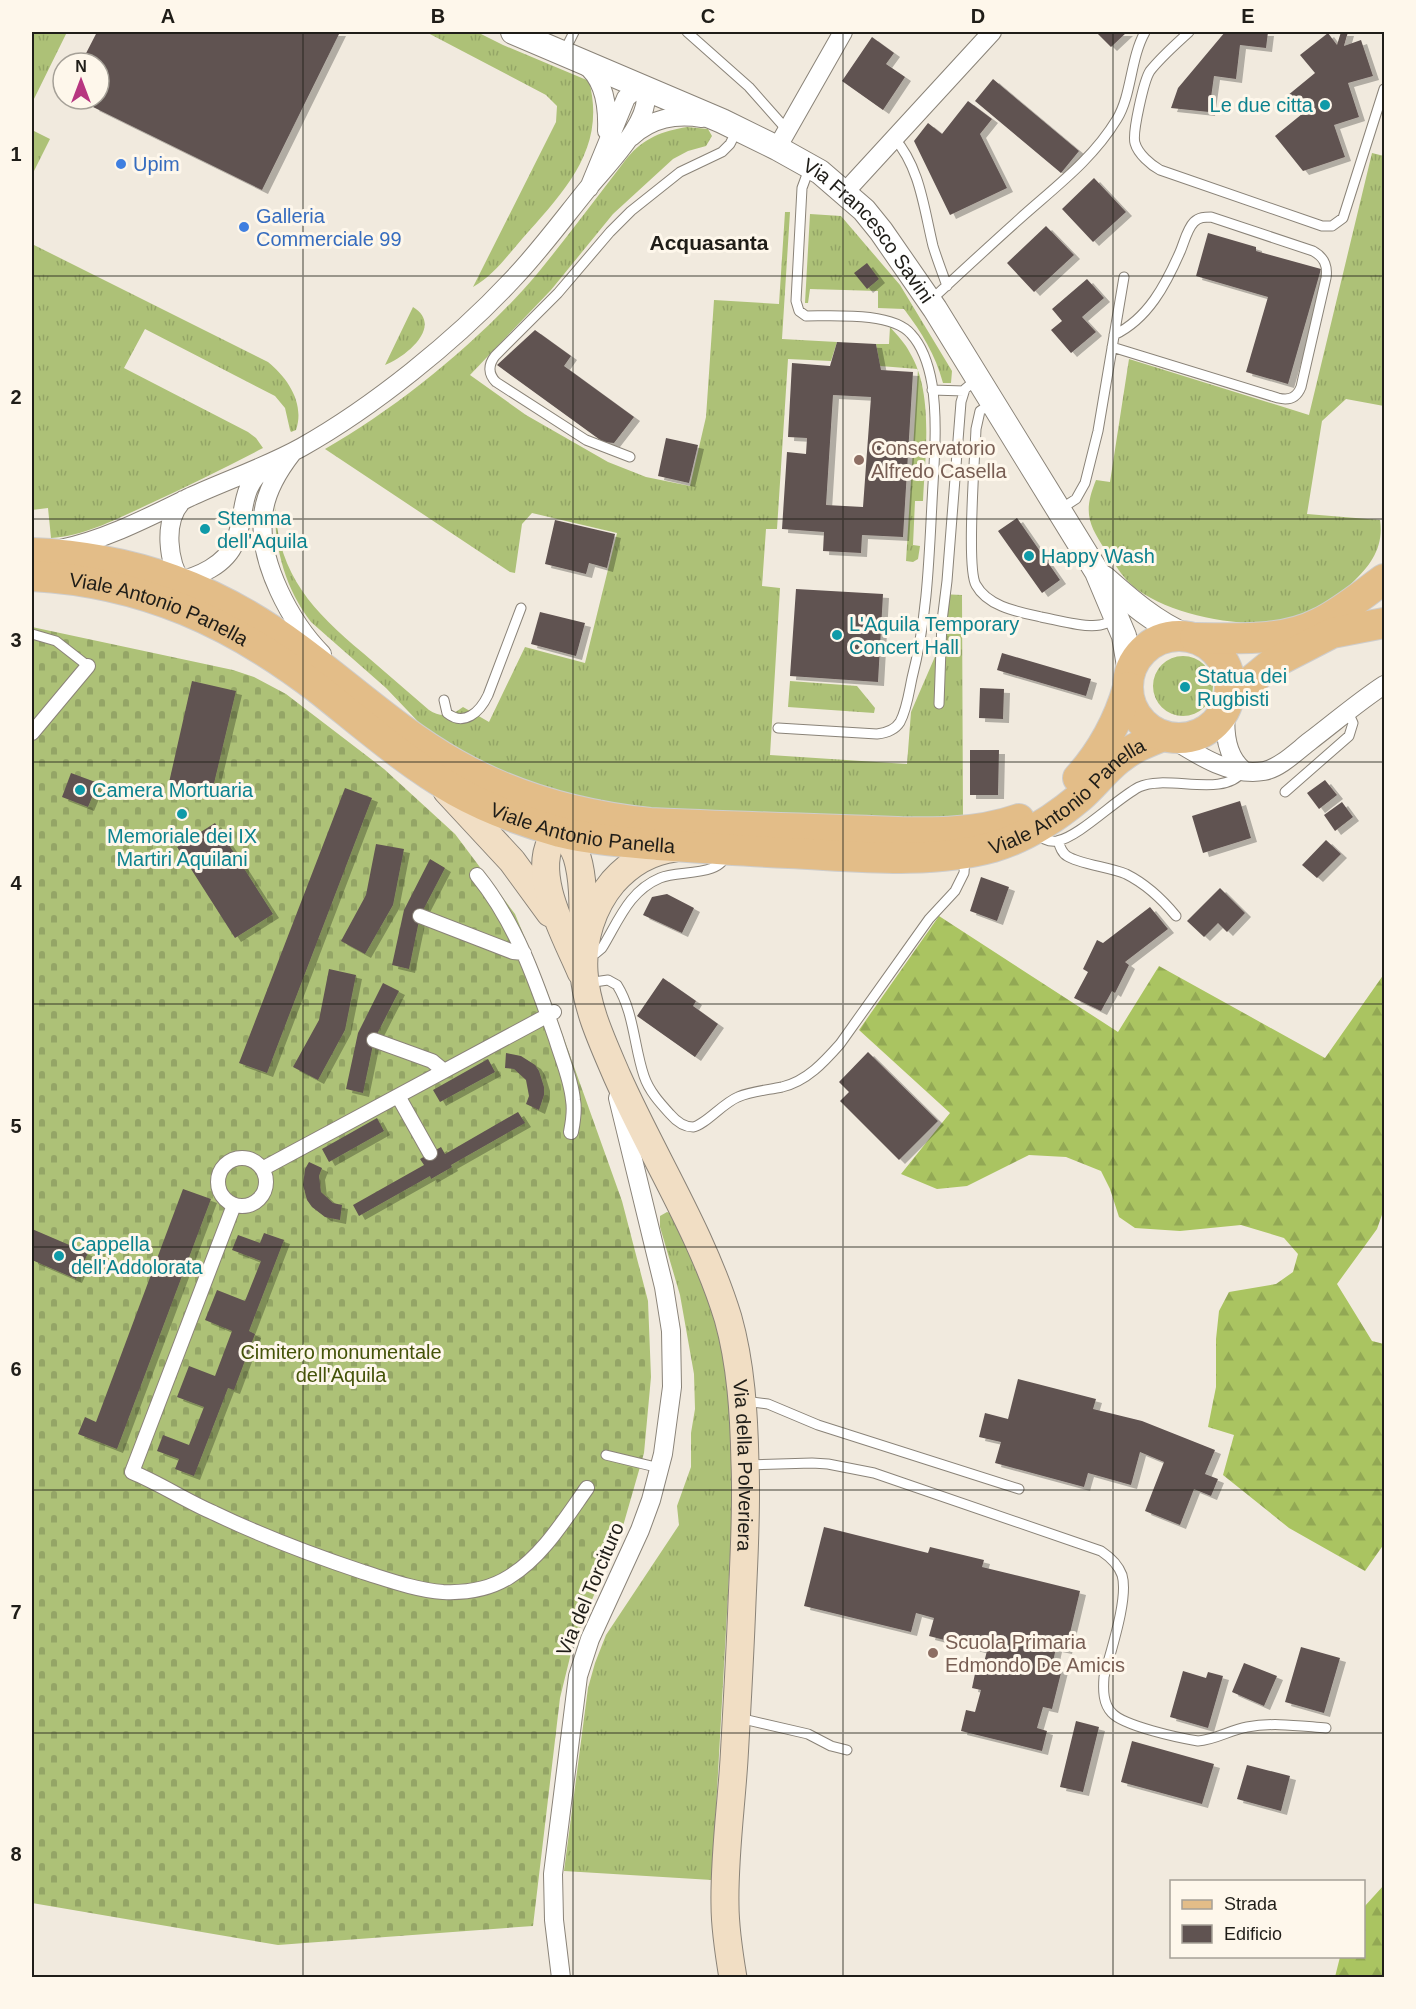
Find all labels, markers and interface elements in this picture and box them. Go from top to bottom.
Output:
text: A [161,5,175,27]
text: B [431,5,445,27]
text: C [701,5,715,27]
text: D [971,5,985,27]
text: E [1241,5,1255,27]
north arrow [51,51,111,111]
text: N [75,58,87,75]
place label: Le due citta [1210,94,1314,116]
marker: Le due citta [1318,98,1332,112]
text: 1 [10,143,22,165]
place label: Upim [133,153,180,175]
street label: Via Francesco Savini [799,154,938,307]
marker: Upim [114,157,128,171]
place label: Galleria Commerciale 99 [256,205,402,250]
marker: Galleria Commerciale 99 [237,220,251,234]
district label: Acquasanta [649,231,769,254]
text: 2 [10,386,22,408]
place label: Conservatorio Alfredo Casella [871,437,1008,482]
marker: Conservatorio Alfredo Casella [852,453,866,467]
place label: Stemma dell'Aquila [217,507,308,552]
marker: Stemma dell'Aquila [198,522,212,536]
place label: Happy Wash [1041,545,1155,567]
marker: Happy Wash [1022,549,1036,563]
street label: Viale Antonio Panella [68,568,253,651]
place label: L'Aquila Temporary Concert Hall [849,613,1019,658]
marker: L'Aquila Temporary Concert Hall [830,628,844,642]
text: 3 [10,629,22,651]
place label: Statua dei Rugbisti [1197,665,1287,710]
marker: Statua dei Rugbisti [1178,680,1192,694]
street label: Viale Antonio Panella [986,734,1150,859]
place label: Camera Mortuaria [92,779,254,801]
marker: Camera Mortuaria [73,783,87,797]
street label: Viale Antonio Panella [487,798,677,857]
marker: Memoriale dei IX Martiri Aquilani [175,807,189,821]
place label: Memoriale dei IX Martiri Aquilani [107,825,257,870]
text: 4 [10,872,22,894]
text: 5 [10,1115,22,1137]
place label: Cappella dell'Addolorata [71,1233,204,1278]
marker: Cappella dell'Addolorata [52,1249,66,1263]
park label: Cimitero monumentale dell'Aquila [240,1341,442,1386]
text: 6 [10,1358,22,1380]
street label: Via della Polveriera [729,1378,757,1553]
street label: Via del Torcituro [552,1519,628,1659]
text: 7 [10,1601,22,1623]
place label: Scuola Primaria Edmondo De Amicis [945,1631,1125,1676]
marker: Scuola Primaria Edmondo De Amicis [926,1646,940,1660]
text: 8 [10,1843,22,1865]
legend [1170,1880,1365,1958]
text: Strada [1224,1894,1278,1914]
text: Edificio [1224,1924,1282,1944]

